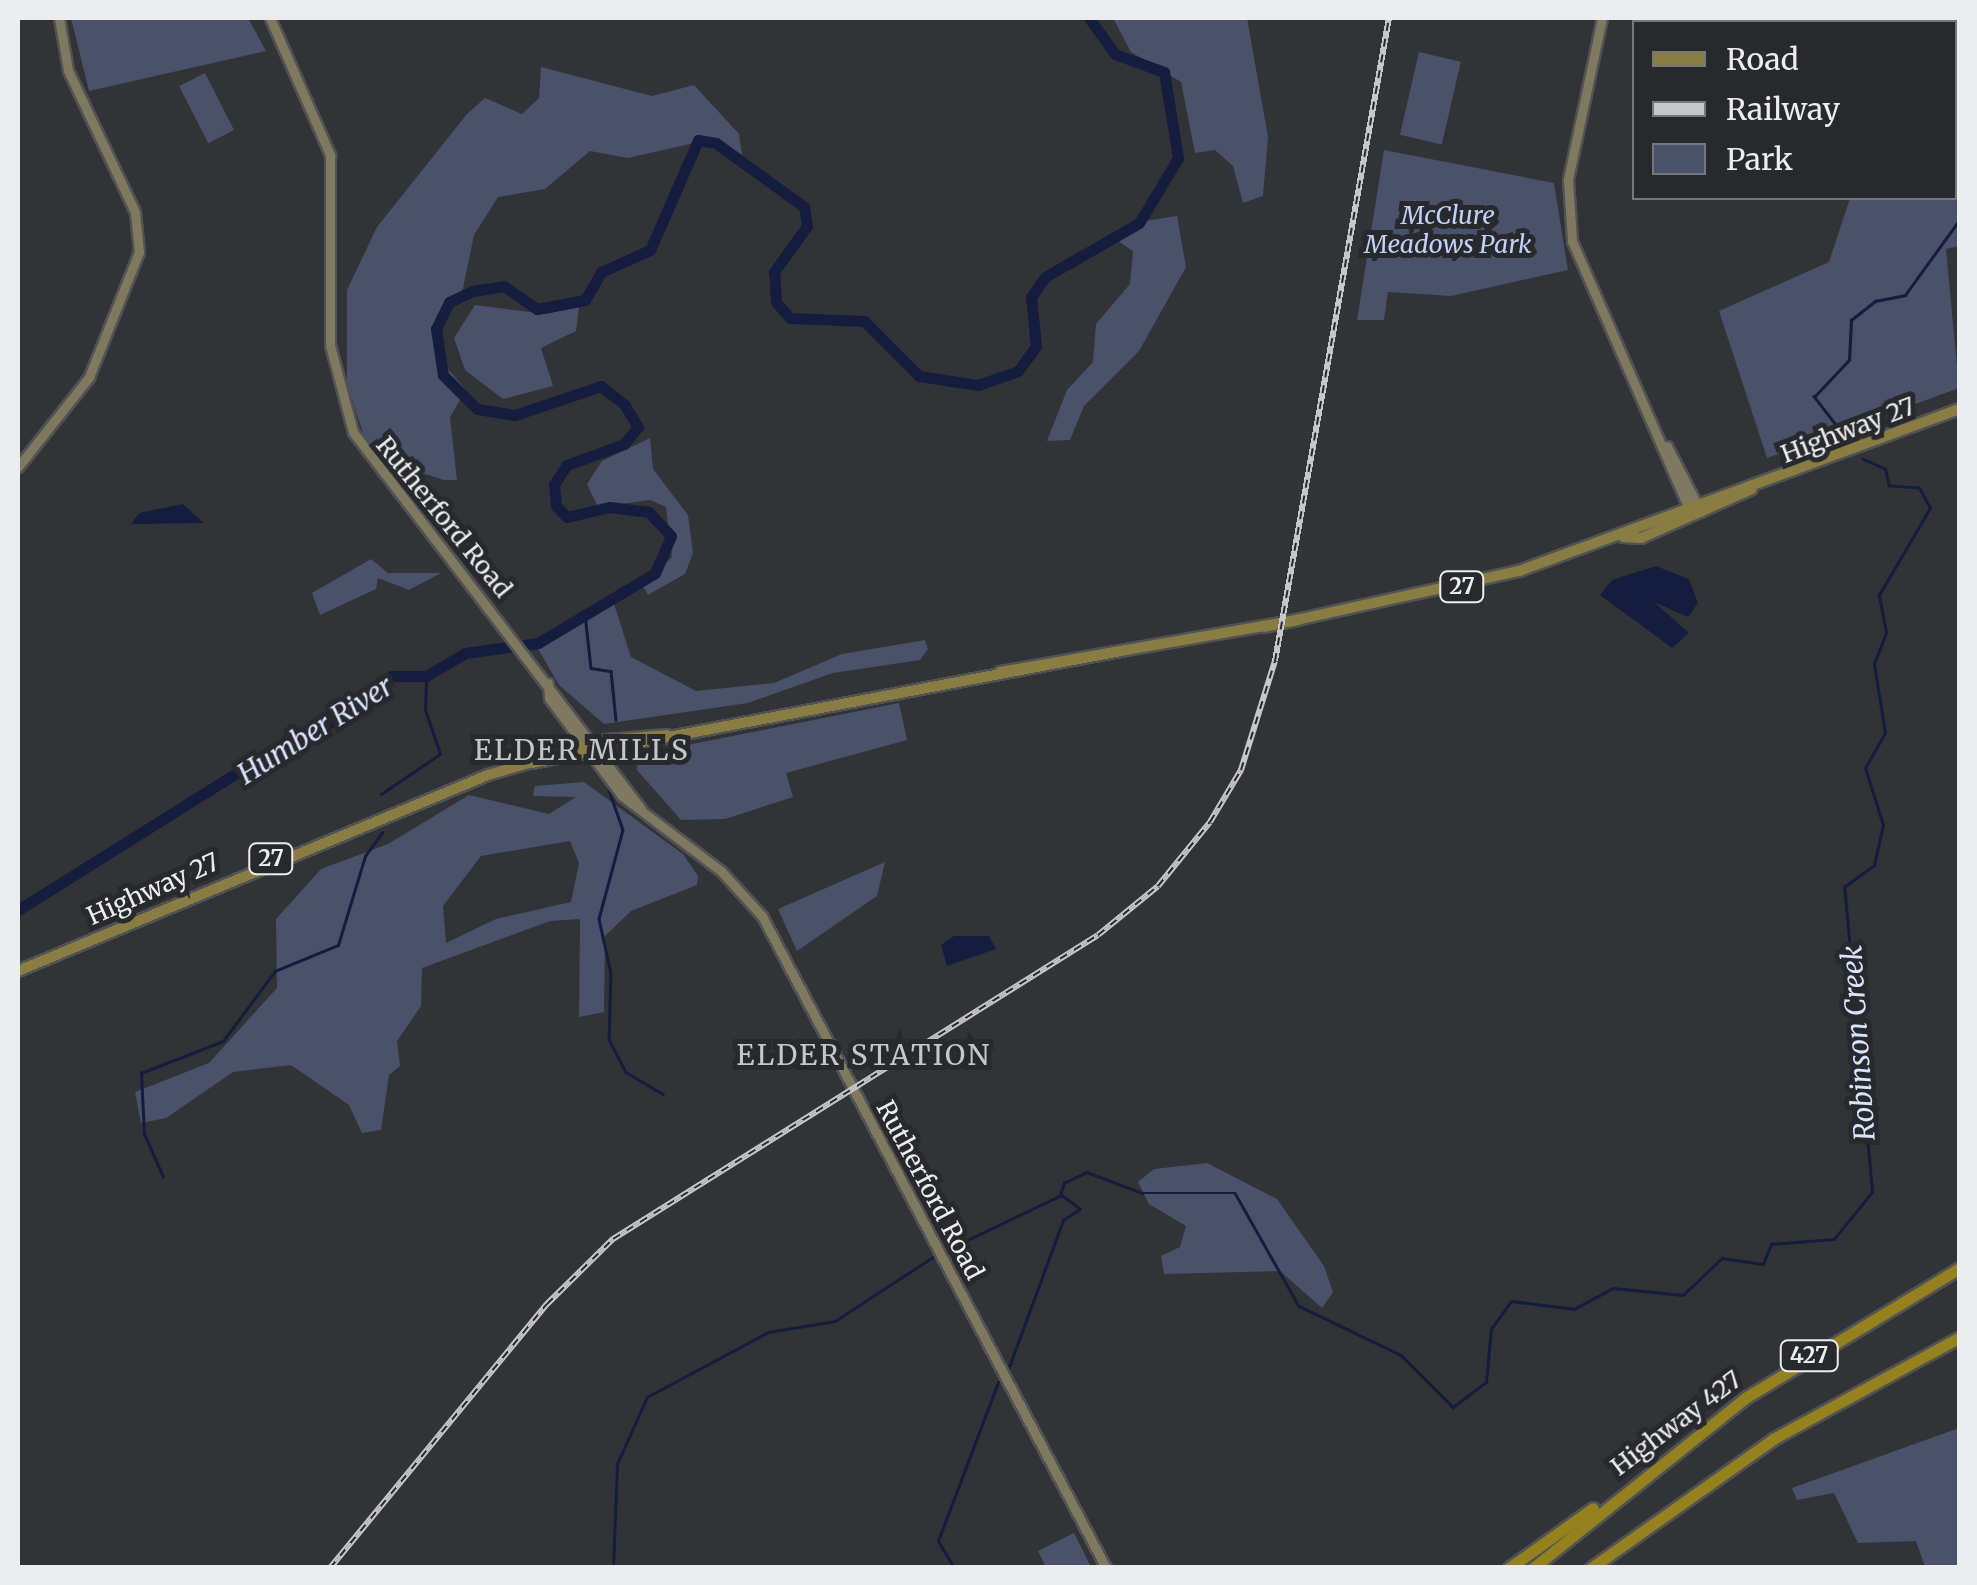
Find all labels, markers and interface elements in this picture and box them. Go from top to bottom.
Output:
legend [1632,20,1957,200]
text: Road [1726,40,1799,78]
text: Railway [1726,90,1840,128]
text: Park [1726,140,1793,178]
park label: McClure Meadows Park [1364,201,1532,260]
street label: Highway 27 [1777,391,1919,469]
street label: Rutherford Road [370,430,518,604]
road number: 27 [1437,570,1487,604]
water label: Humber River [231,669,399,791]
district label: ELDER MILLS [474,733,690,767]
road number: 27 [246,842,296,876]
street label: Highway 27 [82,847,224,931]
water label: Robinson Creek [1834,944,1882,1142]
district label: ELDER STATION [736,1038,992,1072]
street label: Rutherford Road [870,1095,990,1285]
road number: 427 [1779,1339,1839,1373]
street label: Highway 427 [1605,1364,1747,1482]

